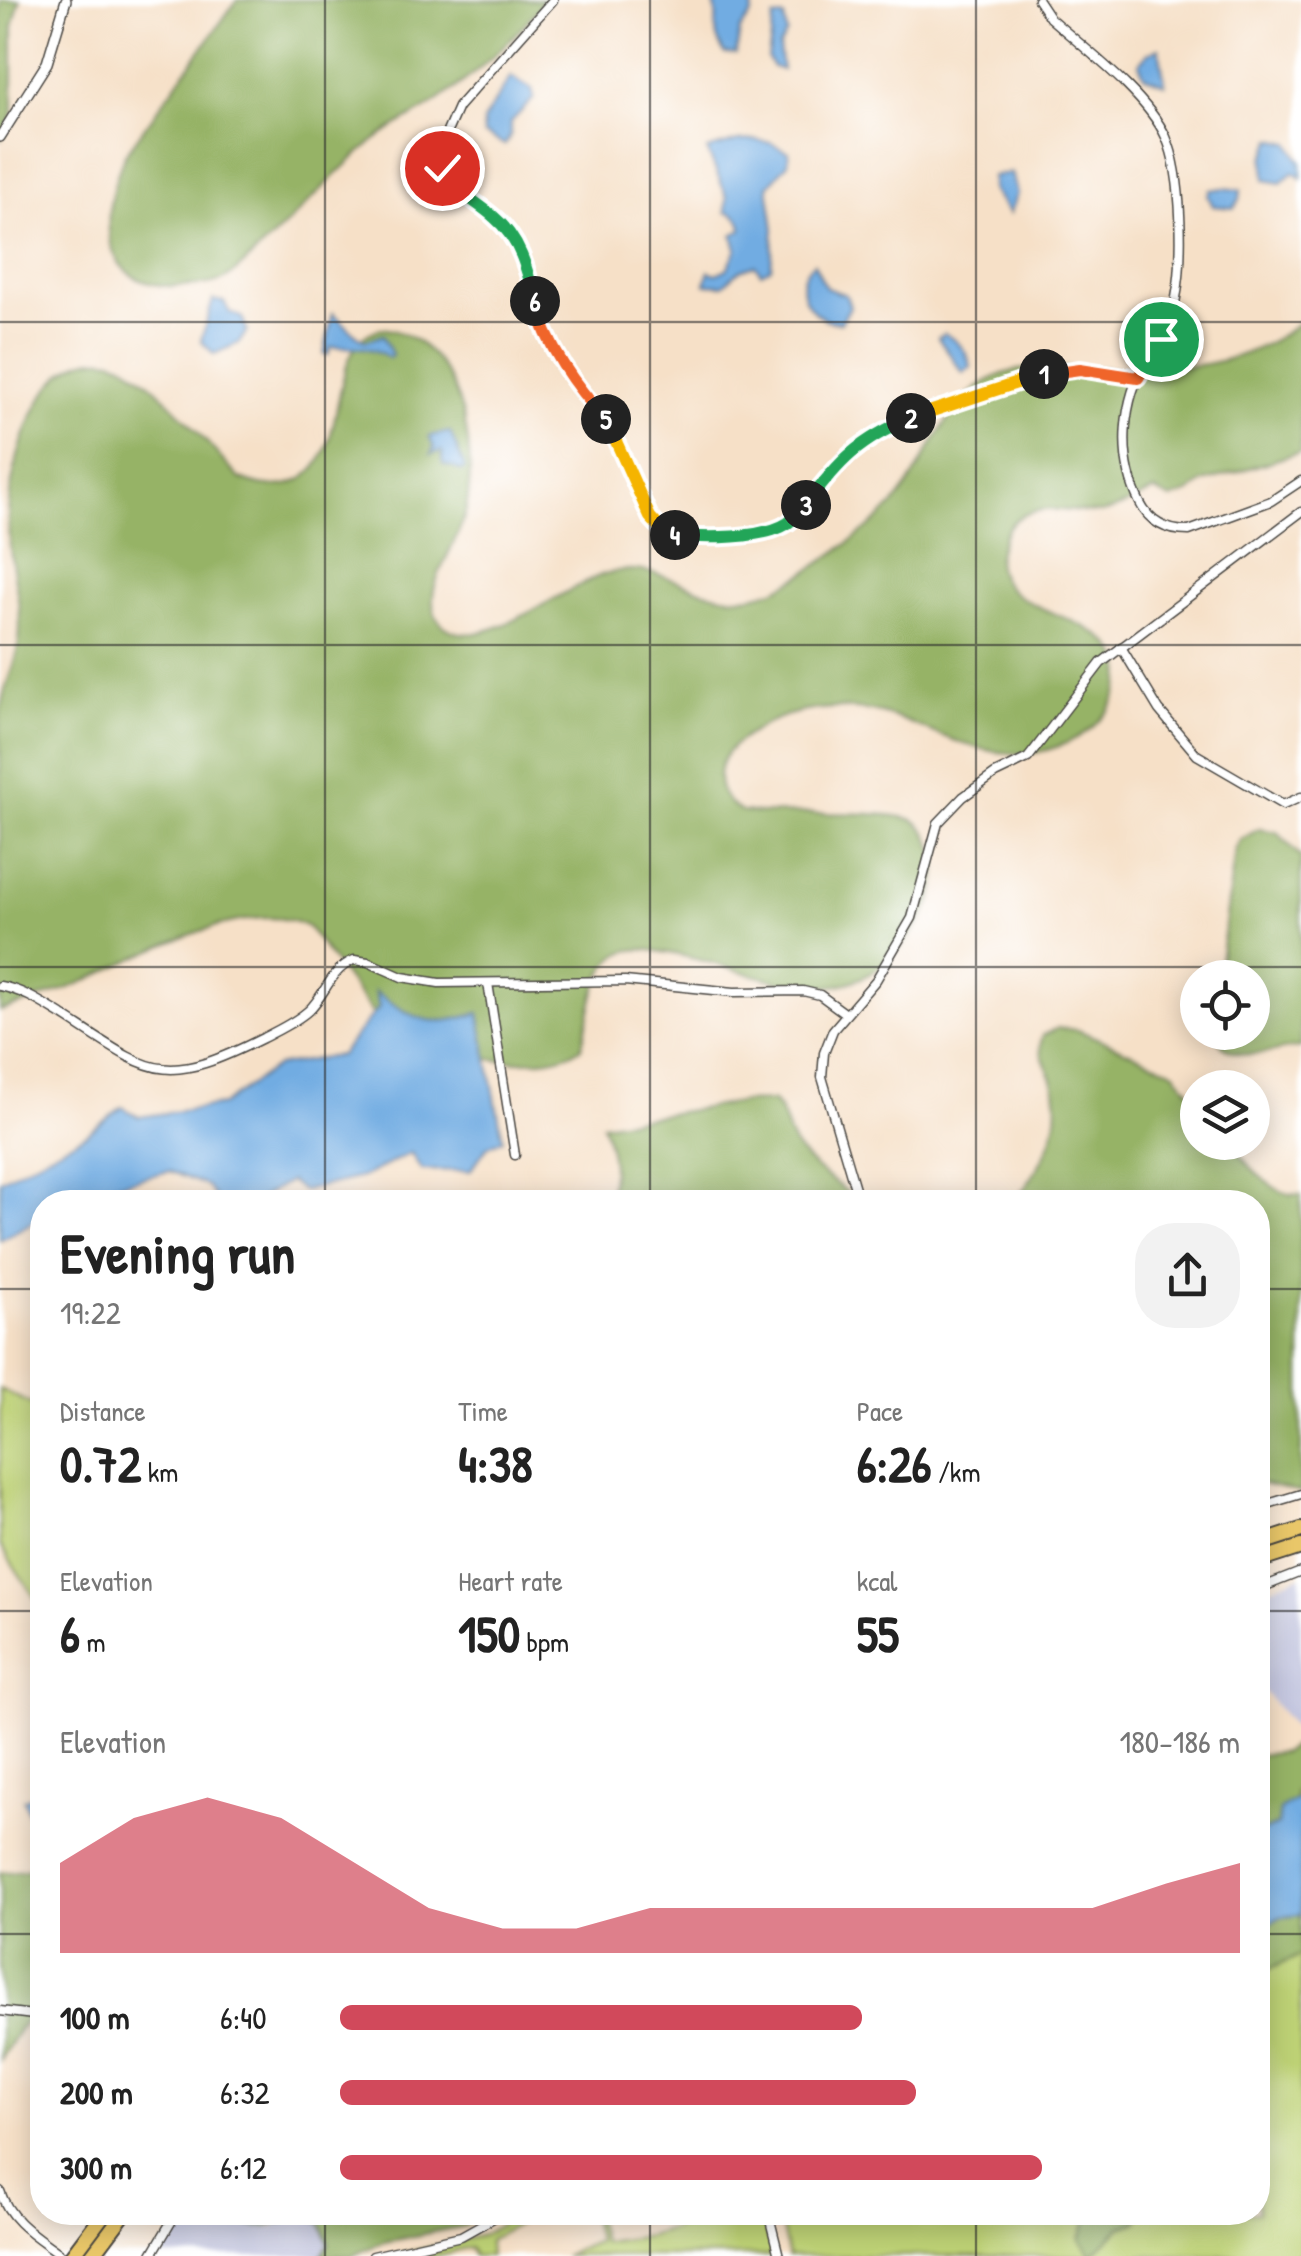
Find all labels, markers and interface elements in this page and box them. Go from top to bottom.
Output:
pin [400,126,485,211]
icon: check [415,141,470,196]
pin: 6 [510,276,560,326]
text: 6 [529,282,541,320]
pin [1119,297,1204,382]
icon: arrive [1134,312,1189,367]
pin: 1 [1019,349,1069,399]
text: 1 [1039,355,1049,393]
pin: 2 [886,393,936,443]
pin: 5 [581,394,631,444]
text: 2 [904,399,918,437]
text: 5 [600,400,612,438]
pin: 3 [781,480,831,530]
text: 3 [800,486,812,524]
pin: 4 [650,510,700,560]
text: 4 [670,516,680,554]
map controls [1180,960,1270,1160]
button: locate [1180,960,1270,1050]
button: layers [1180,1070,1270,1160]
text: Evening run [60,1216,295,1290]
button: share [1135,1223,1240,1328]
text: 19:22 [60,1291,121,1334]
text: Distance [60,1392,146,1430]
text: Time [458,1392,508,1430]
text: Pace [857,1392,903,1430]
text: 0.72 [60,1430,141,1498]
text: 4:38 [458,1430,533,1498]
text: 6:26 [857,1430,932,1498]
text: km [141,1453,178,1491]
text: /km [932,1453,981,1491]
text: Elevation [60,1562,153,1600]
text: Heart rate [458,1562,563,1600]
text: kcal [857,1562,898,1600]
text: 6 [60,1600,80,1668]
text: 150 [458,1600,520,1668]
text: 55 [857,1600,899,1668]
text: m [80,1623,105,1661]
text: bpm [520,1623,569,1661]
text: Elevation [60,1720,166,1763]
text: 180–186 m [1119,1720,1240,1763]
text: 100 m [60,1996,129,2039]
text: 6:40 [220,1996,267,2039]
text: 200 m [60,2071,133,2114]
text: 6:32 [220,2071,270,2114]
text: 300 m [60,2146,132,2189]
text: 6:12 [220,2146,267,2189]

